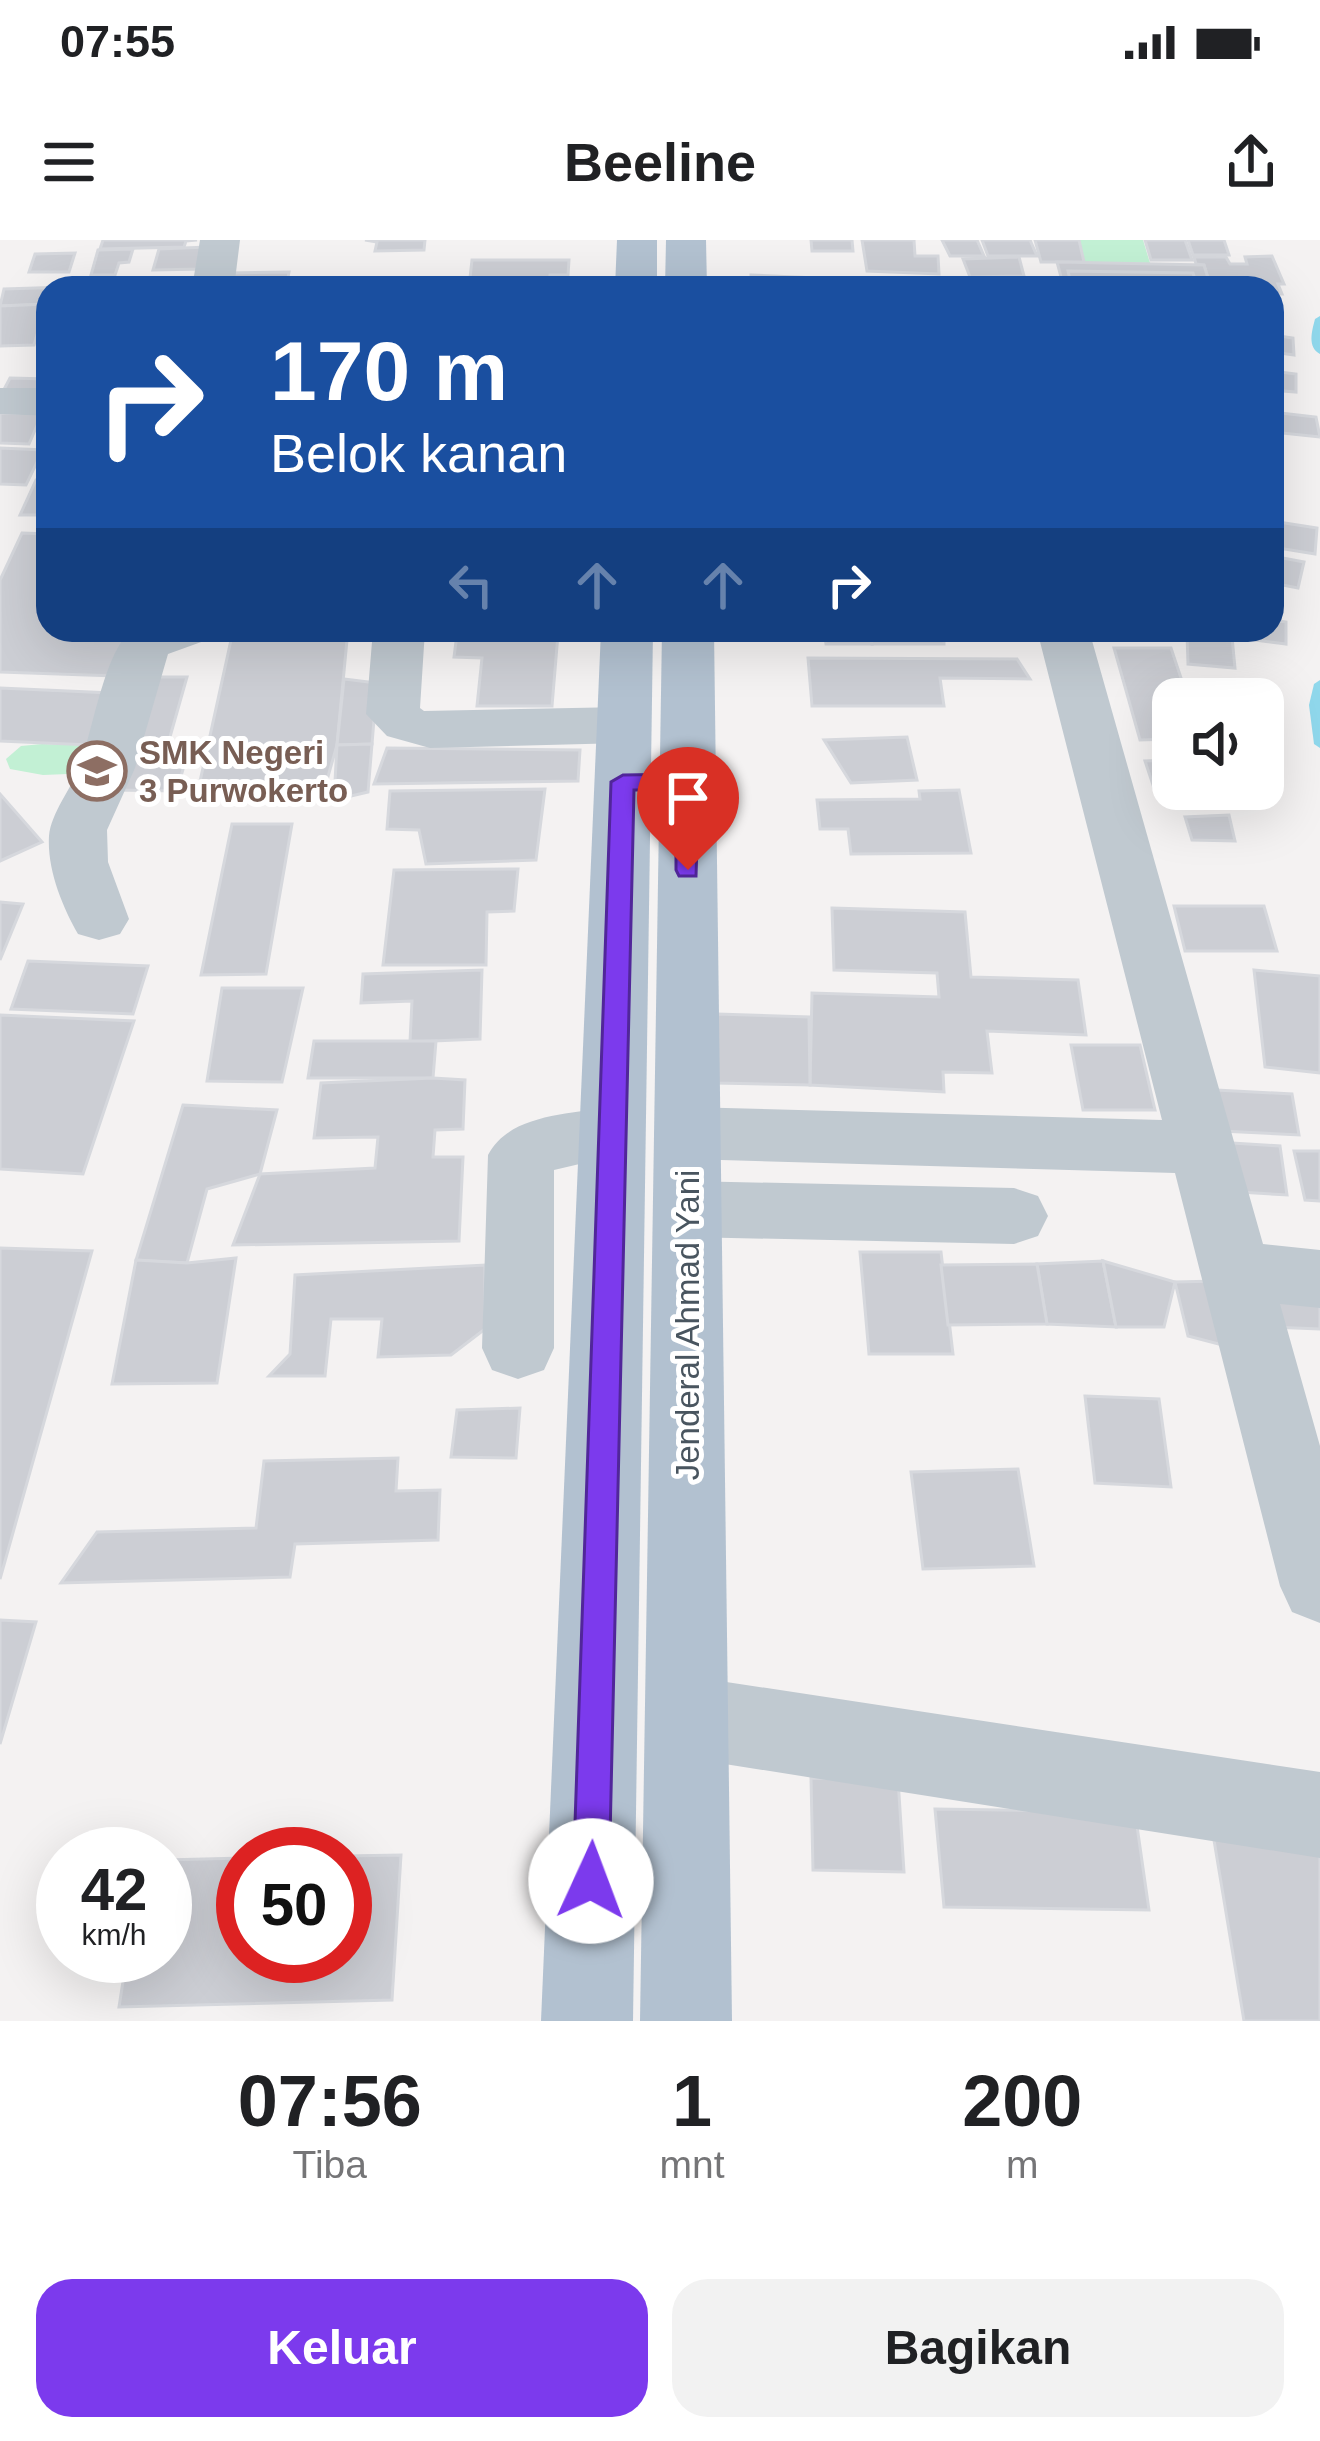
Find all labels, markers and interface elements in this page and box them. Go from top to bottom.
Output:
text: 07:55 [60,16,175,67]
icon: menu [36,129,102,195]
icon: share [1218,129,1284,195]
text: Beeline [564,132,756,192]
icon: right [72,324,228,480]
text: 170 m [270,324,508,418]
text: Belok kanan [270,423,567,483]
icon: left [438,552,504,618]
icon: ahead [564,552,630,618]
icon: ahead [690,552,756,618]
icon: right [816,552,882,618]
map controls [1152,678,1284,810]
button: sound [1152,678,1284,810]
place label: SMK Negeri 3 Purwokerto [139,734,348,809]
school or university icon: SMK Negeri 3 Purwokerto [66,740,128,802]
pin [637,747,739,870]
icon: arrive [655,765,721,831]
street label: Jenderal Ahmad Yani [669,1170,706,1480]
position arrow [528,1818,654,1944]
speed limit sign: 50 [216,1827,372,1983]
text: 42 [81,1856,147,1923]
text: km/h [81,1918,147,1951]
text: 07:56 [238,2061,422,2141]
text: 1 [672,2061,712,2141]
text: 200 [962,2061,1082,2141]
text: Tiba [293,2143,367,2186]
text: mnt [660,2143,725,2186]
text: m [1006,2143,1039,2186]
button: Keluar [36,2279,648,2417]
button: Bagikan [672,2279,1284,2417]

